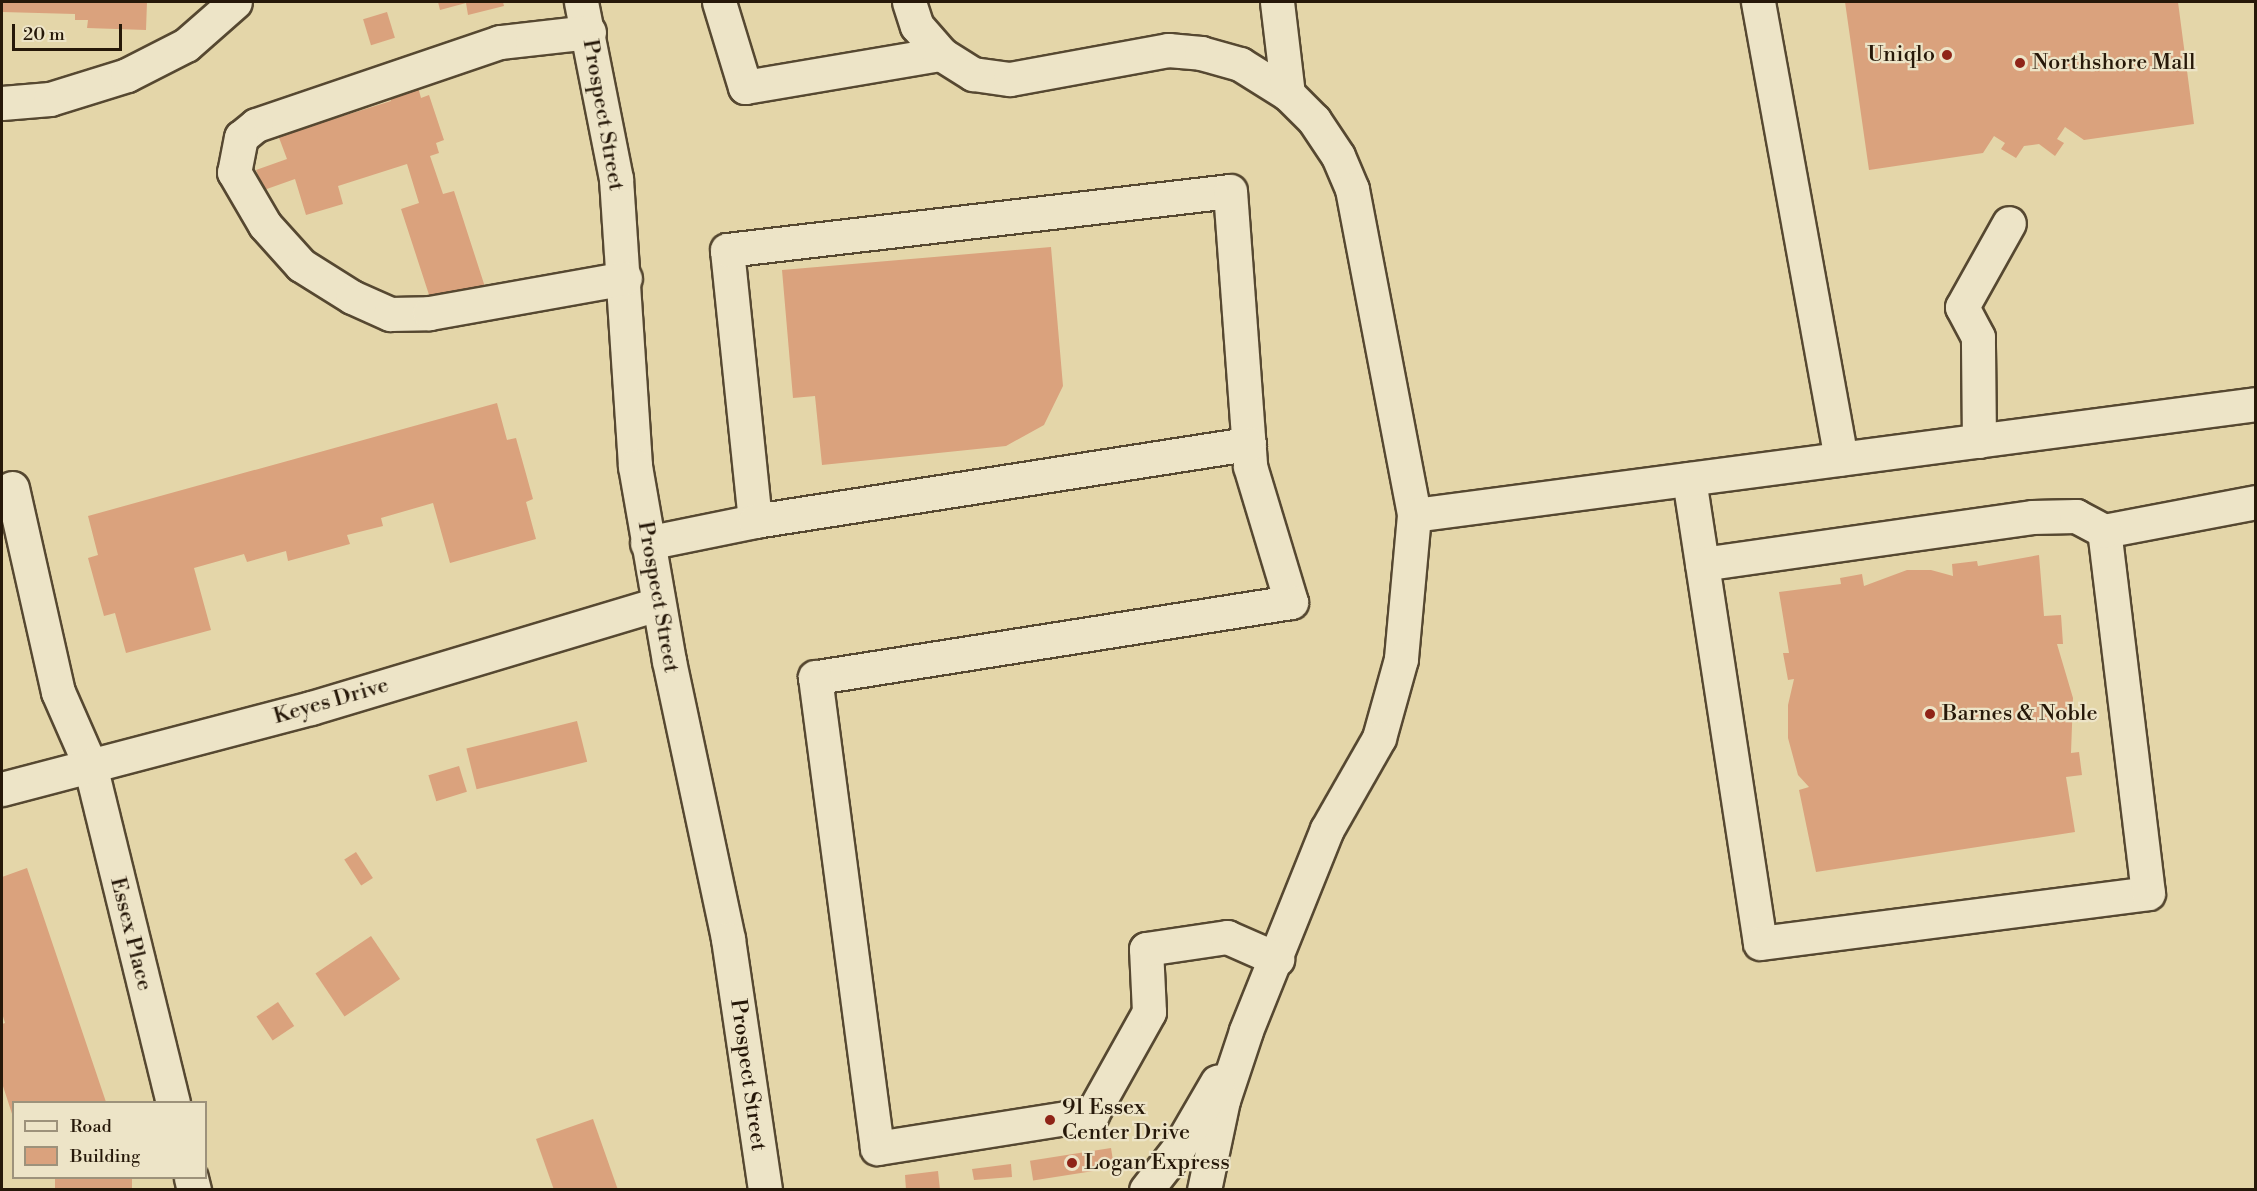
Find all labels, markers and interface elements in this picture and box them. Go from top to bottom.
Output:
scale bar [15,12,124,50]
text: 20 m [23,23,65,46]
street label: Prospect Street [577,37,629,193]
place label: Uniqlo [1867,42,1935,68]
marker: Uniqlo [1940,48,1954,62]
place label: Northshore Mall [2032,50,2195,76]
marker: Northshore Mall [2013,56,2027,70]
street label: Prospect Street [632,519,684,675]
street label: Keyes Drive [270,672,392,730]
place label: Barnes & Noble [1942,701,2098,727]
marker: Barnes & Noble [1923,707,1937,721]
street label: Essex Place [104,874,158,994]
street label: Prospect Street [724,997,772,1153]
place label: 91 Essex Center Drive [1062,1094,1190,1146]
legend [12,1101,207,1179]
marker: 91 Essex Center Drive [1043,1113,1057,1127]
text: Road [70,1115,112,1138]
text: Building [70,1145,140,1168]
place label: Logan Express [1084,1150,1230,1176]
marker: Logan Express [1065,1156,1079,1170]

